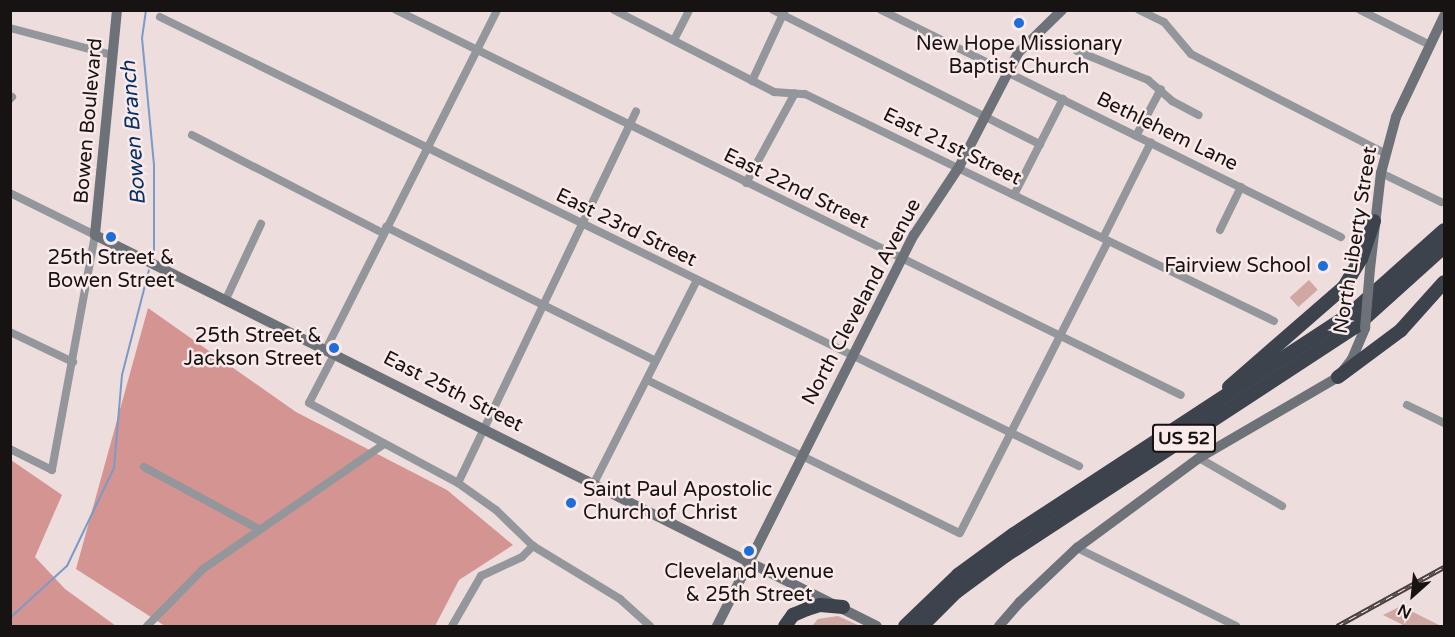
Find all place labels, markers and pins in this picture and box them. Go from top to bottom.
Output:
marker: New Hope Missionary Baptist Church [1012,16,1026,30]
place label: New Hope Missionary Baptist Church [916,33,1122,80]
marker: 25th Street & Bowen Street [104,230,118,244]
place label: 25th Street & Bowen Street [47,246,175,293]
place label: Fairview School [1164,254,1311,278]
marker: Fairview School [1316,259,1330,273]
place label: 25th Street & Jackson Street [184,324,322,371]
marker: 25th Street & Jackson Street [327,341,341,355]
place label: Saint Paul Apostolic Church of Christ [583,479,772,526]
marker: Saint Paul Apostolic Church of Christ [564,496,578,510]
marker: Cleveland Avenue & 25th Street [742,544,756,558]
place label: Cleveland Avenue & 25th Street [664,560,834,607]

